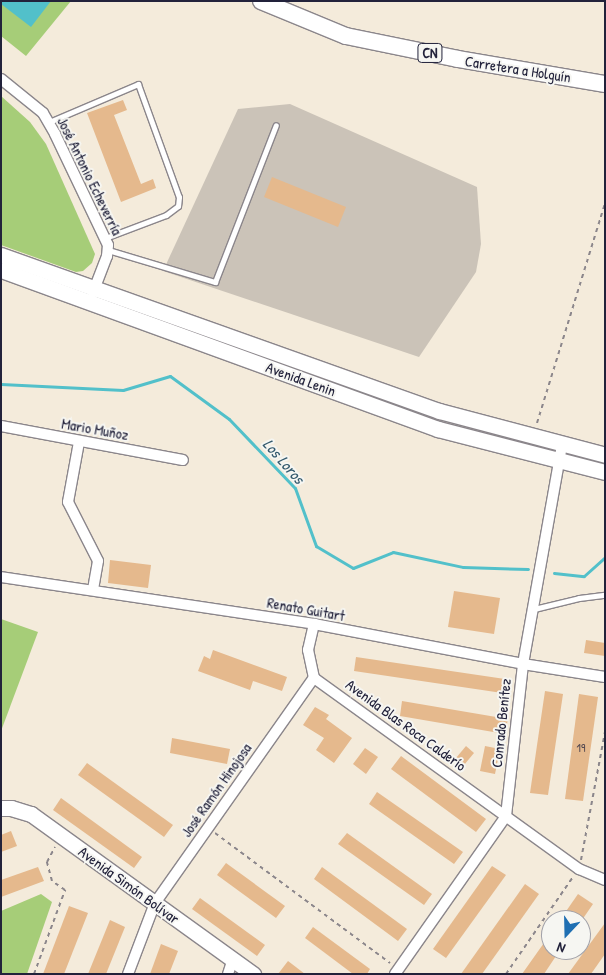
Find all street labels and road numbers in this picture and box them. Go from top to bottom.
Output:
road number: CN [416,42,444,64]
street label: Carretera a Holguín [464,52,572,86]
street label: José Antonio Echeverría [54,114,126,238]
street label: Avenida Lenin [264,358,338,400]
street label: Mario Muñoz [60,414,130,444]
street label: Renato Guitart [266,593,346,625]
street label: Avenida Blas Roca Calderío [342,675,470,775]
street label: Conrado Benítez [487,678,515,768]
street label: José Ramón Hinojosa [177,740,255,840]
street label: Avenida Simón Bolívar [75,842,183,928]

